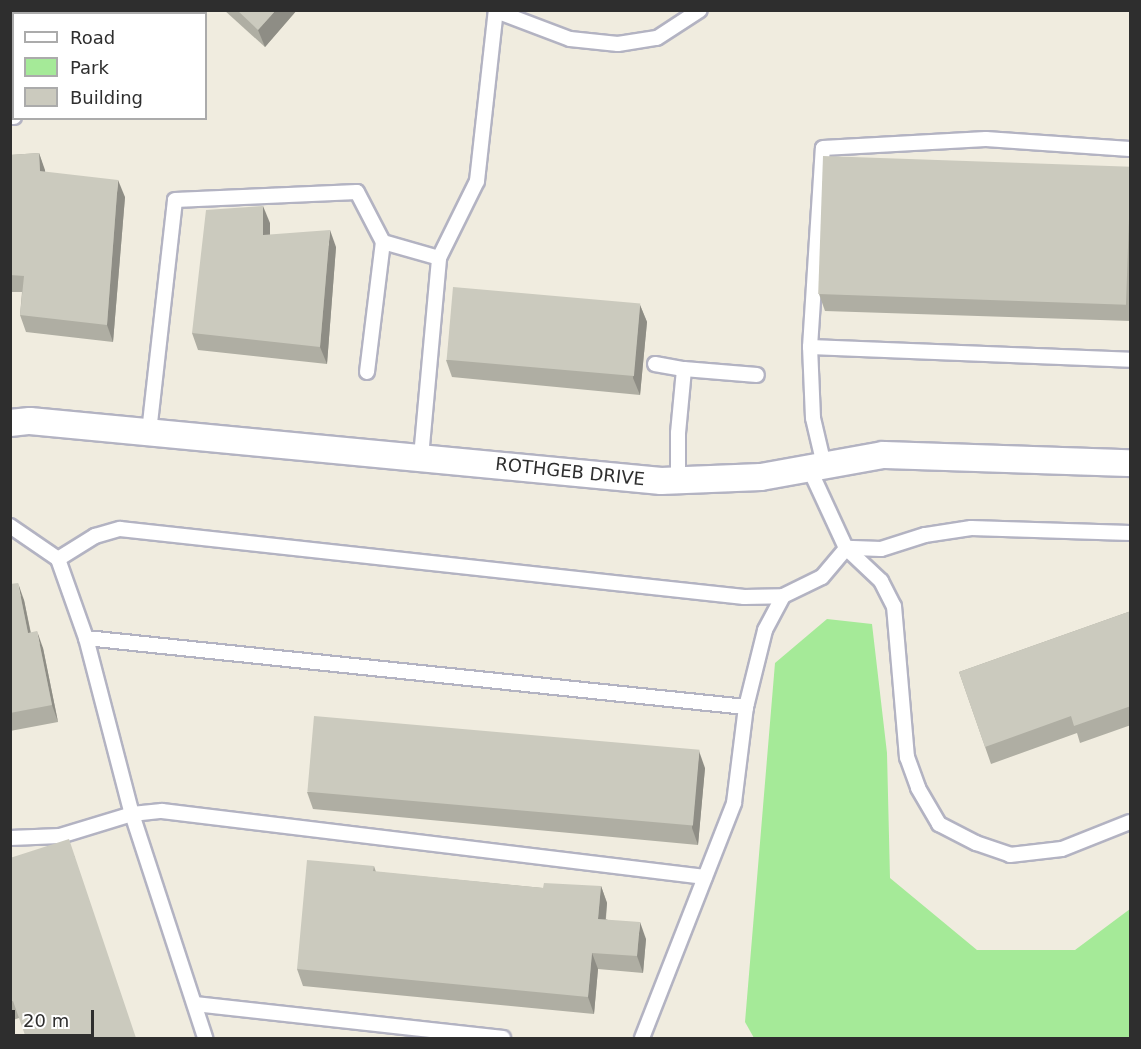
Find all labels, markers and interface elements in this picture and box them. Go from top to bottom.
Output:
legend [12,12,207,120]
text: Road [70,27,115,48]
text: Park [70,57,109,78]
text: Building [70,87,143,108]
street label: ROTHGEB DRIVE [494,453,646,491]
scale bar [15,998,98,1036]
text: 20 m [23,1010,69,1031]

